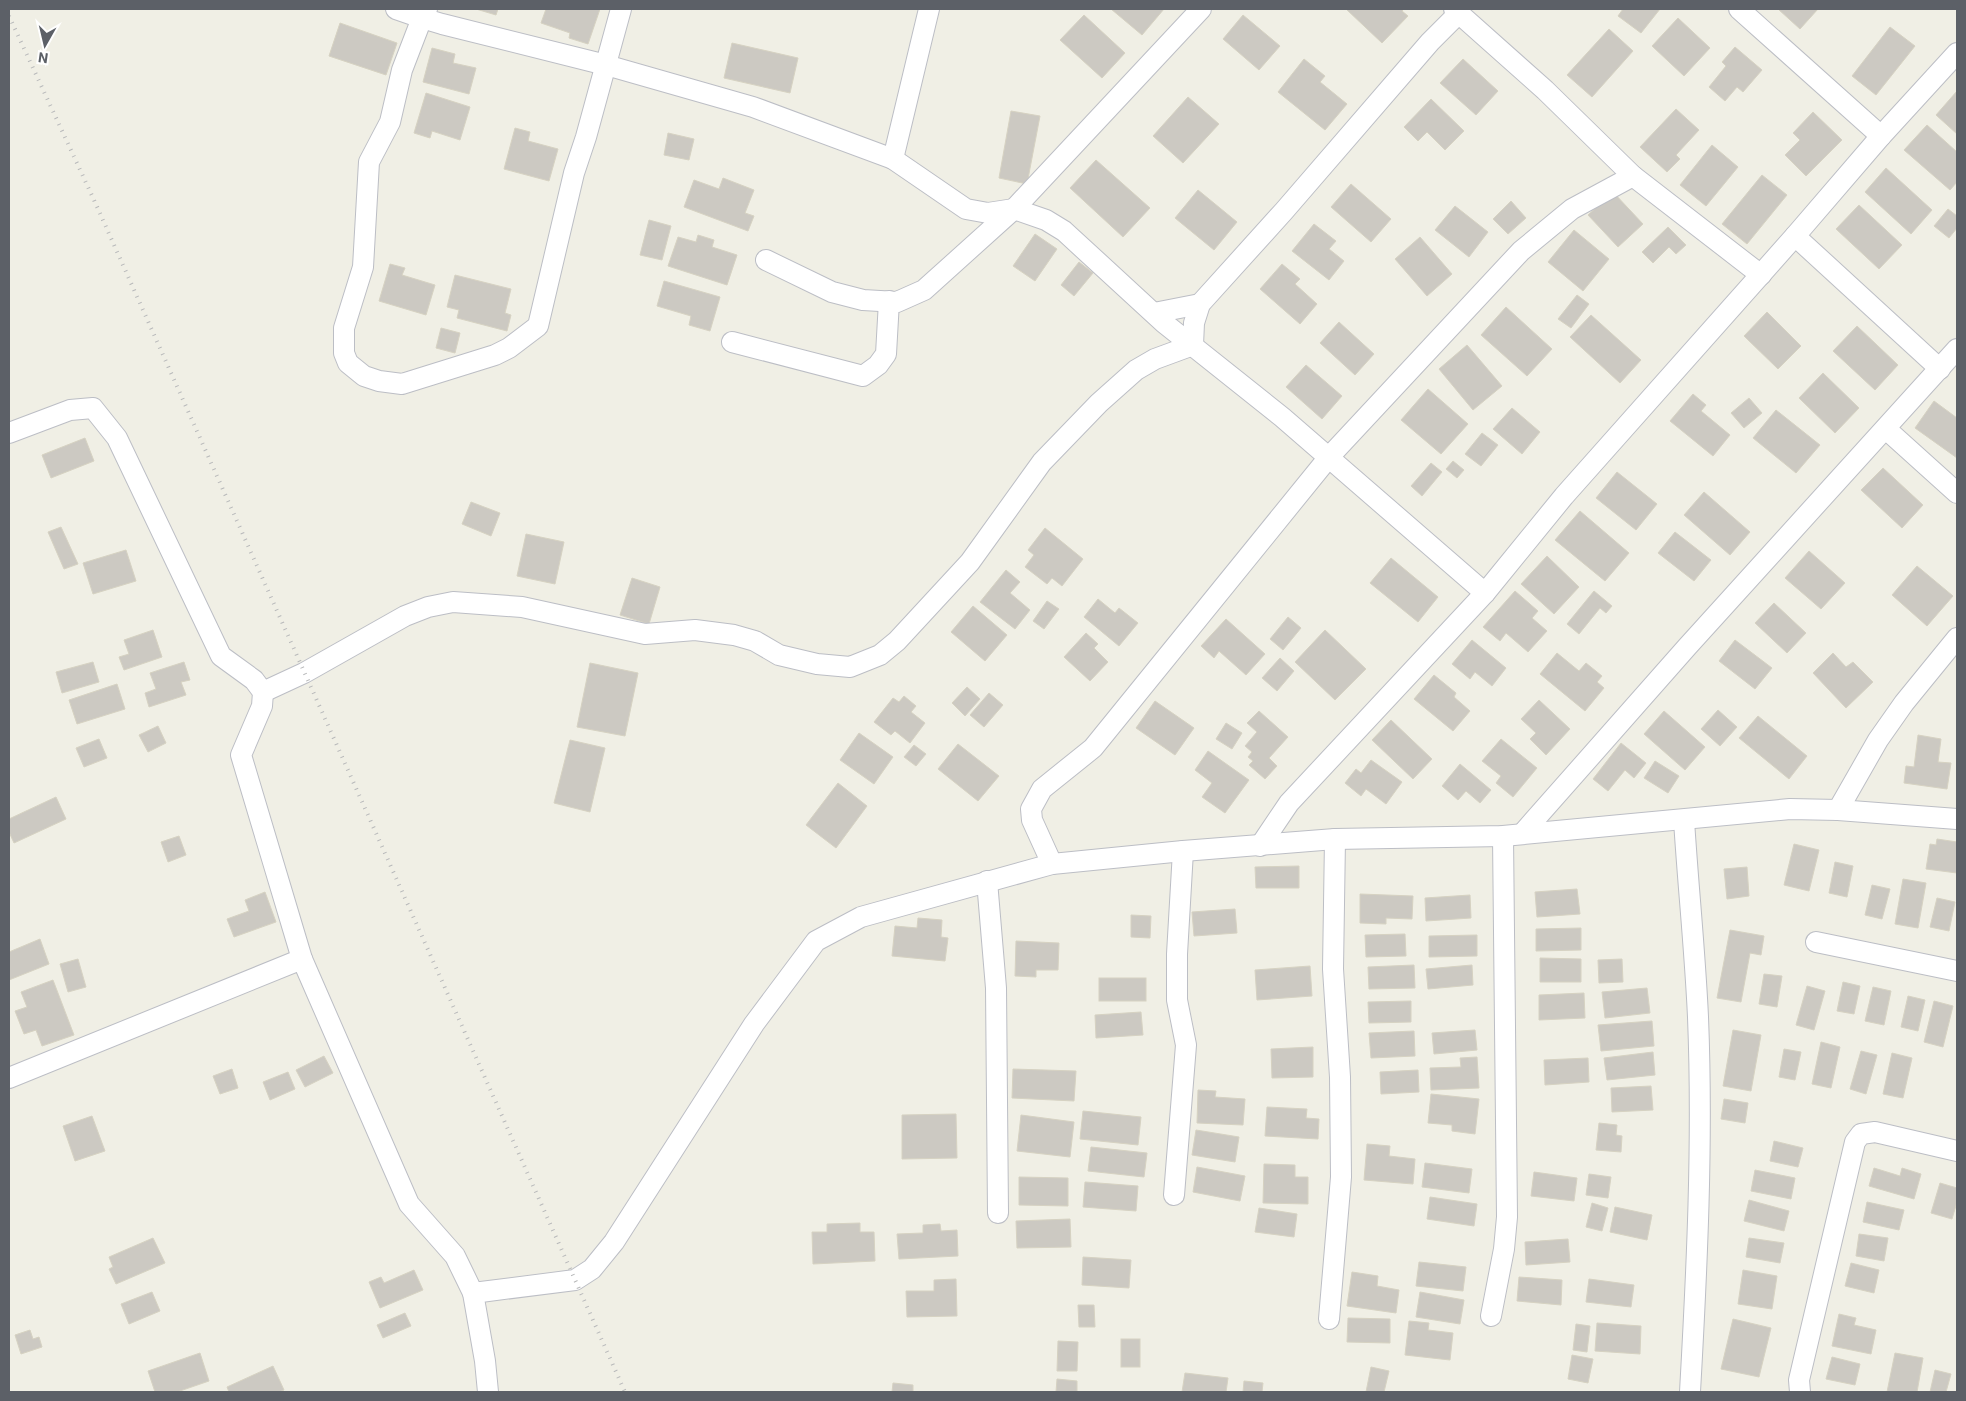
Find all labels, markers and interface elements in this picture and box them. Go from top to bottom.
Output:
north arrow [20,20,70,70]
text: N [37,49,49,66]

